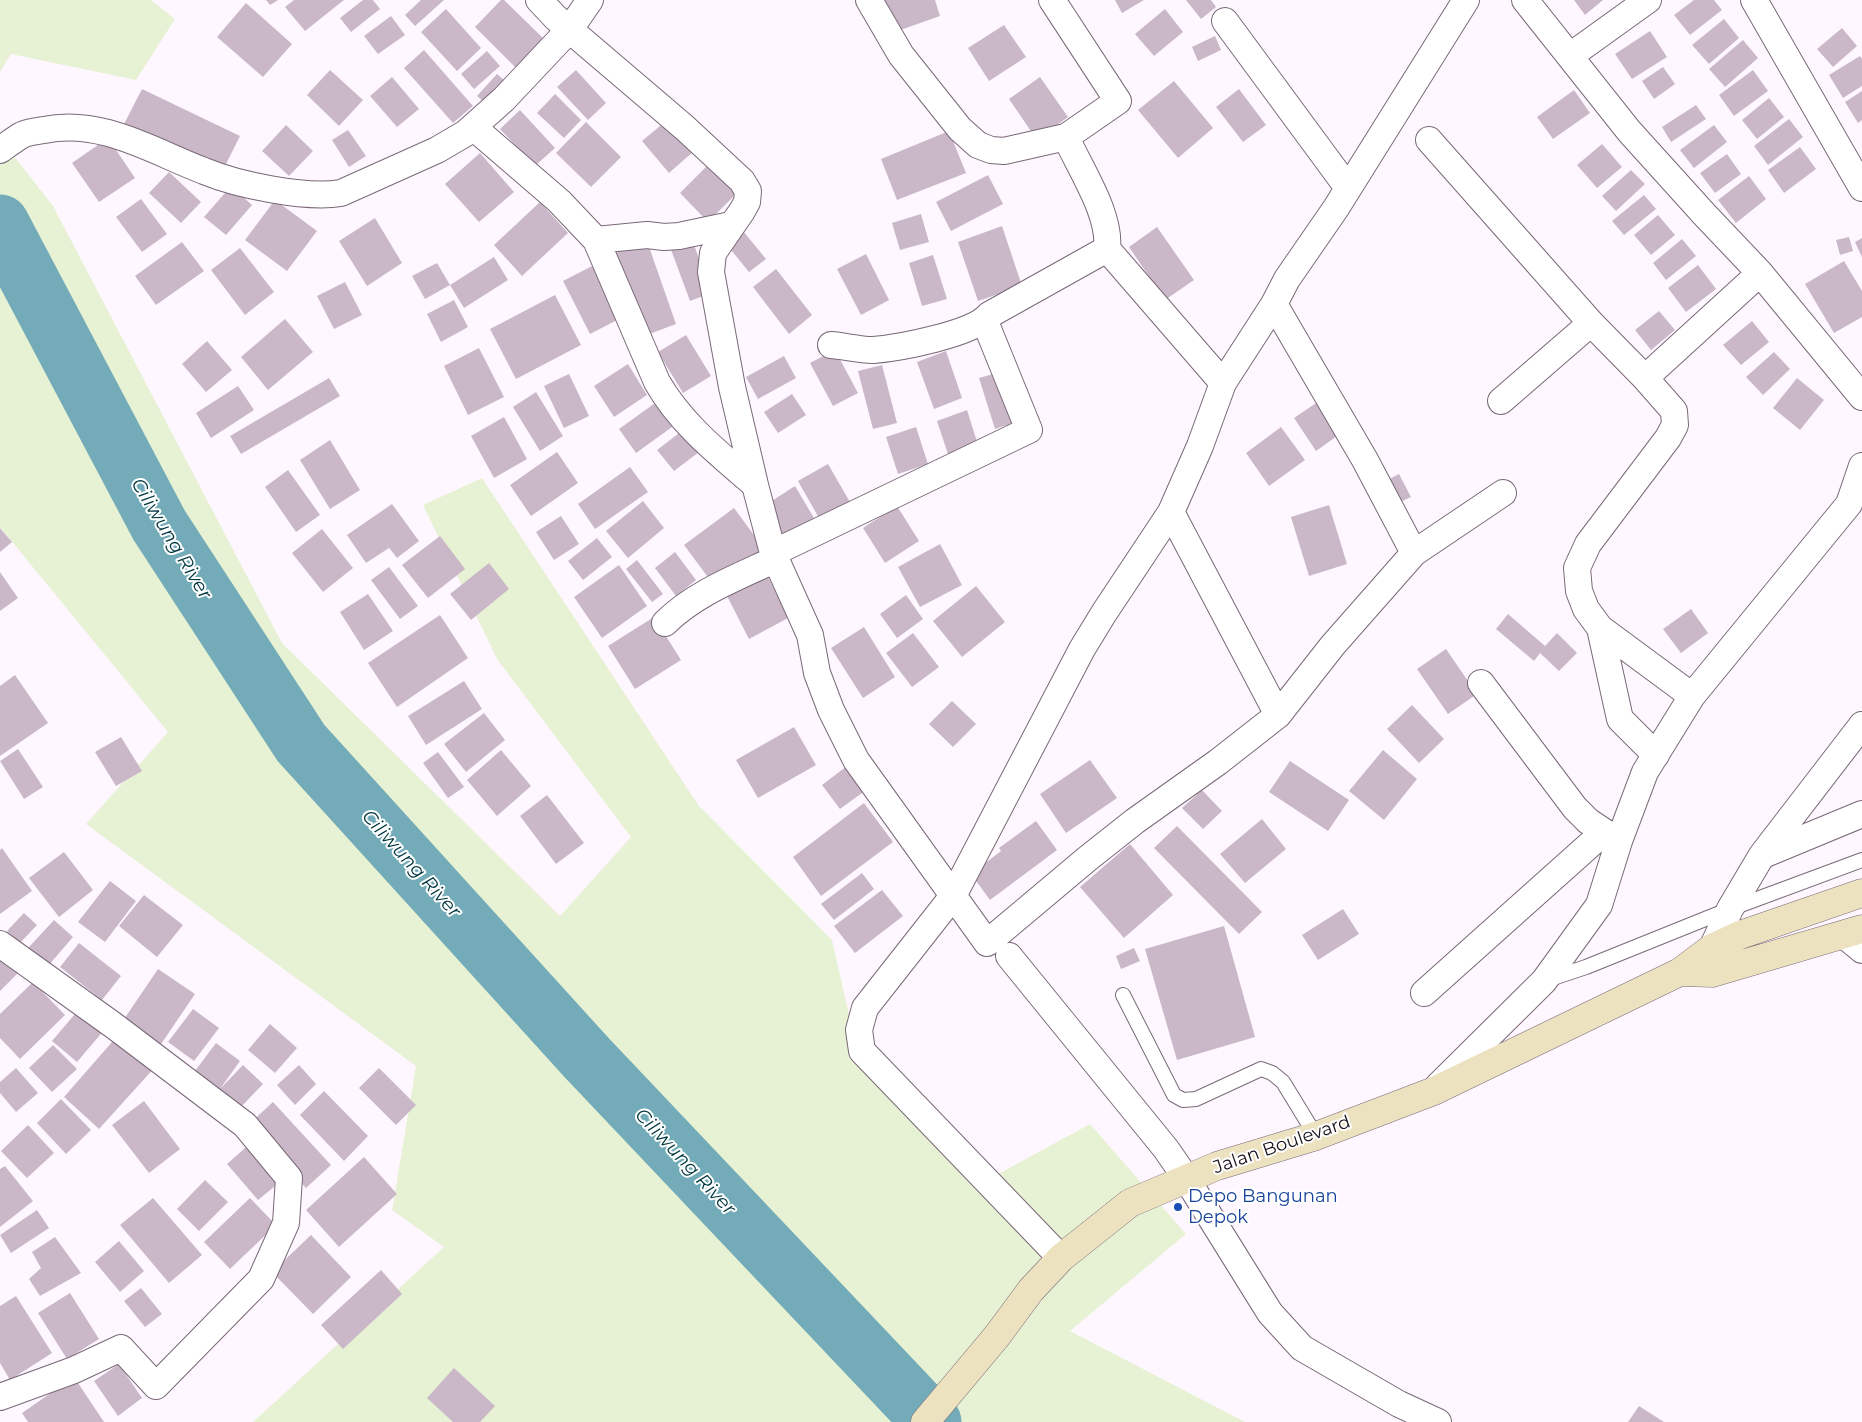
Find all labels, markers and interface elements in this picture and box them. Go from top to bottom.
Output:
water label: Ciliwung River [126,474,216,604]
water label: Ciliwung River [357,805,465,923]
water label: Ciliwung River [630,1104,740,1220]
street label: Jalan Boulevard [1211,1111,1353,1179]
place label: Depo Bangunan Depok [1188,1186,1338,1228]
marker: Depo Bangunan Depok [1172,1201,1184,1213]

